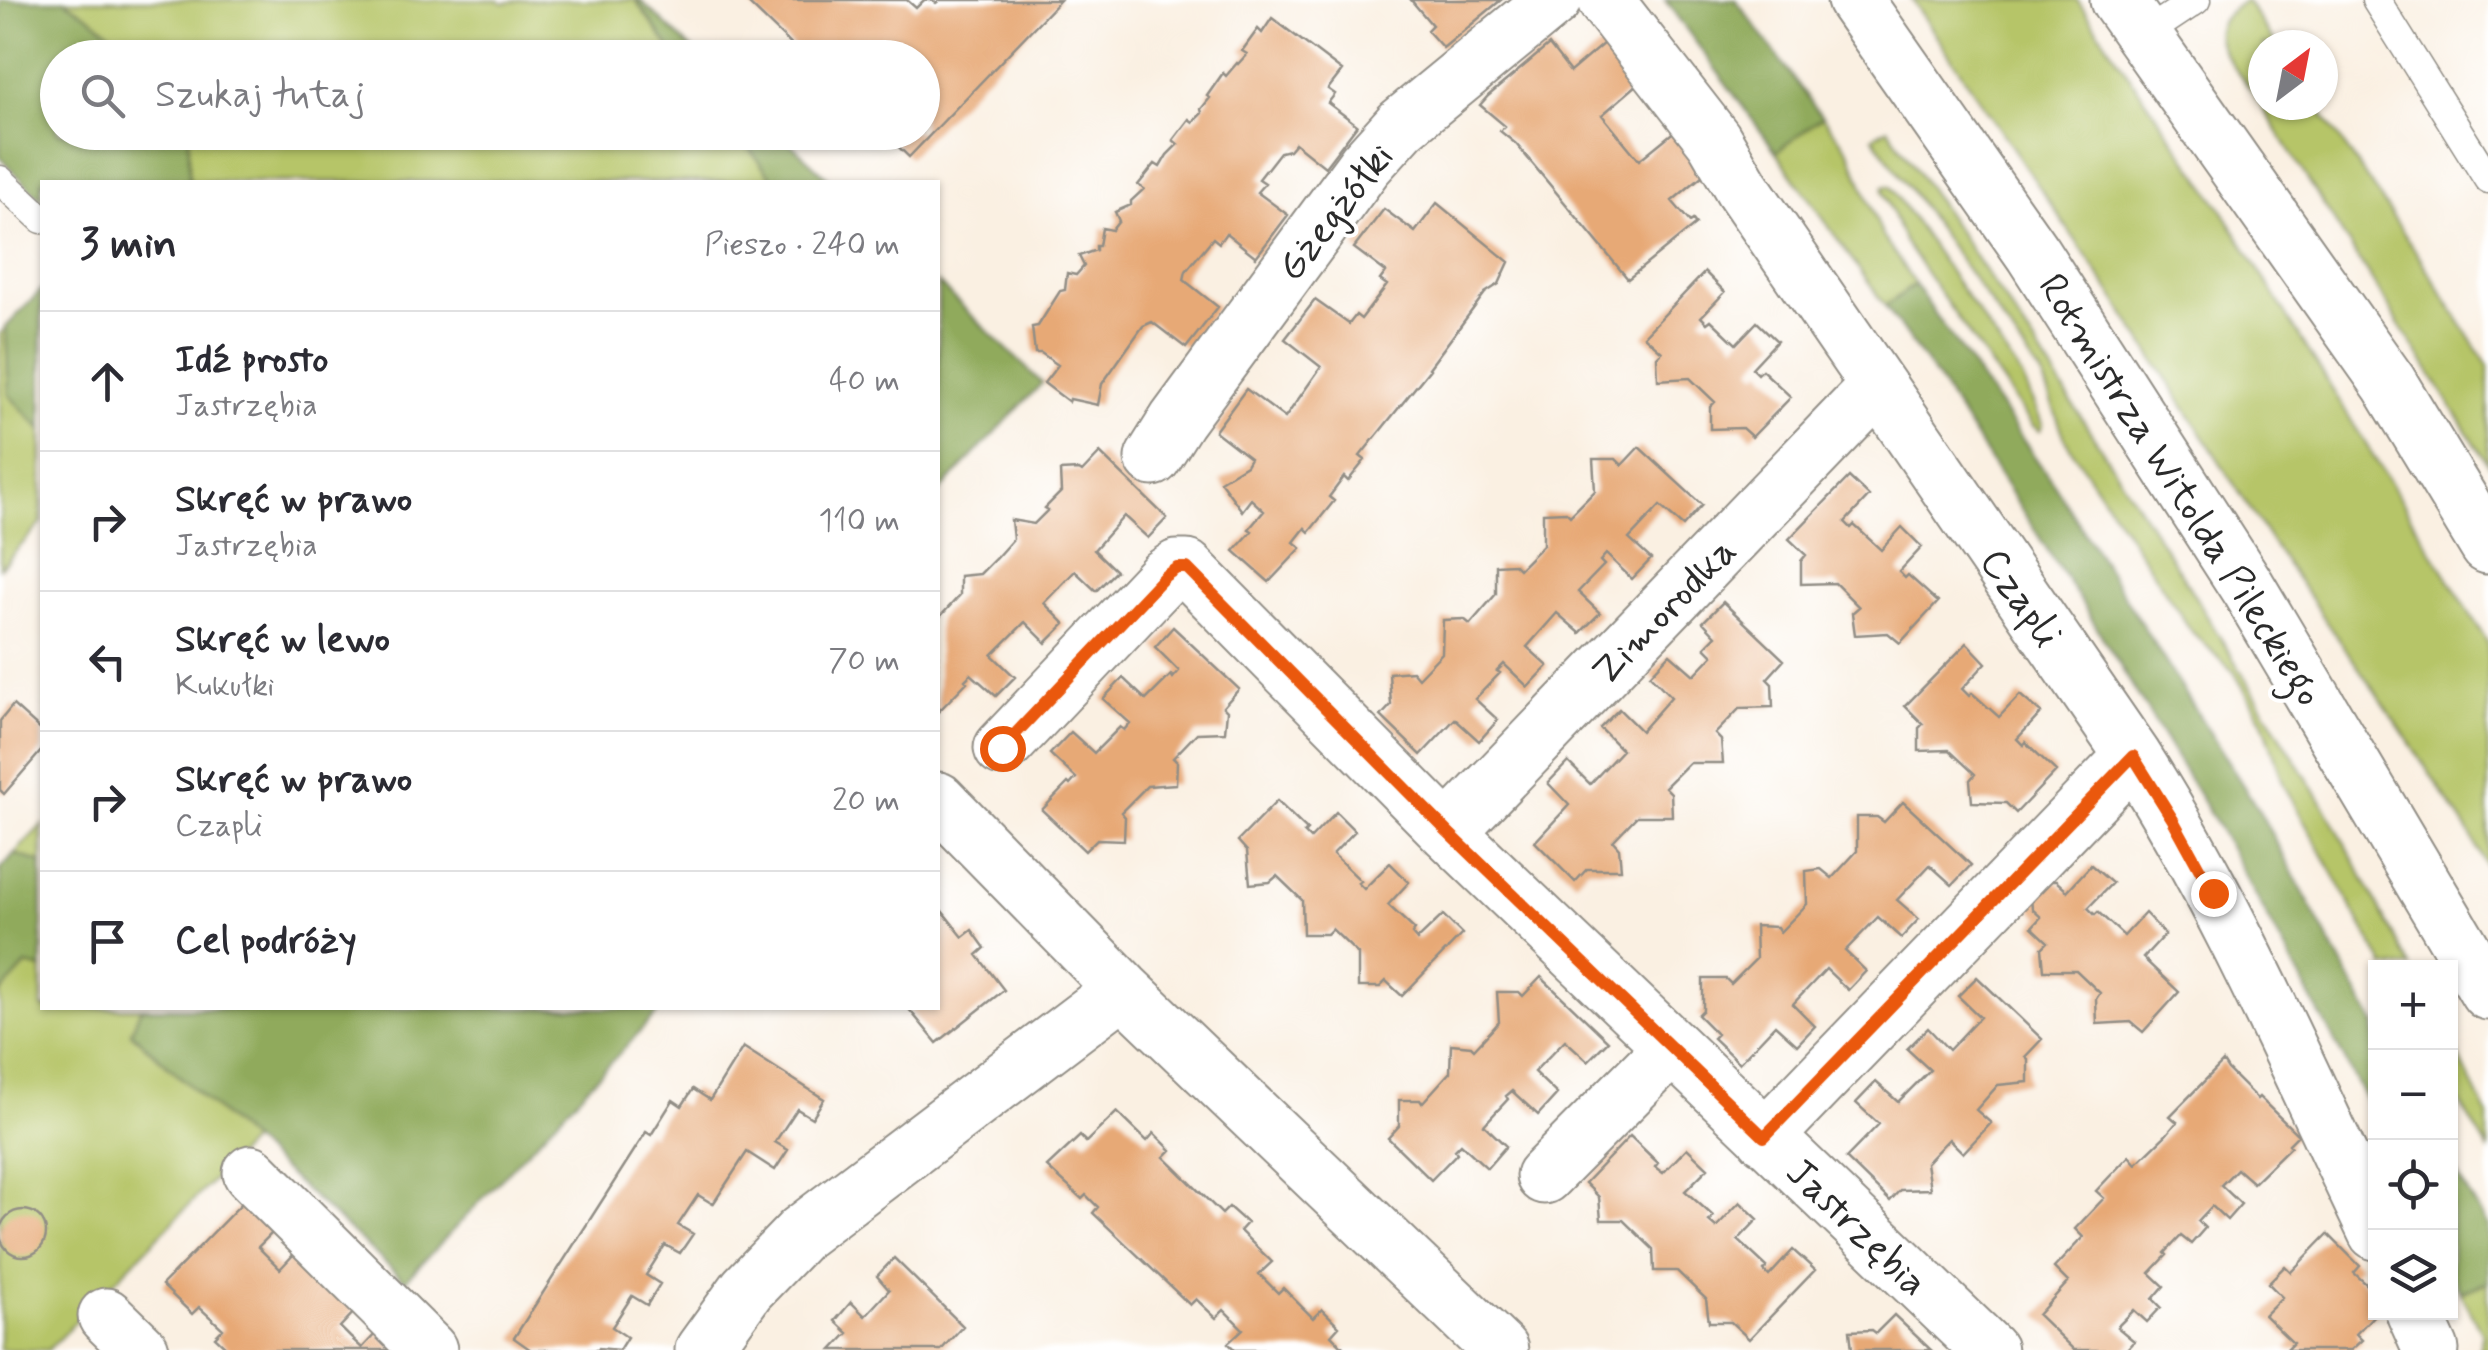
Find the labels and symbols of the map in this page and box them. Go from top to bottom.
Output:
north arrow [2248,30,2338,120]
street label: Gżegżółki [1266,133,1407,293]
street label: Rotmistrza Witolda Pileckiego [2021,265,2334,719]
street label: Zimorodka [1582,527,1749,697]
street label: Czapli [1967,539,2072,659]
route start [980,726,1026,772]
route end [2191,871,2237,917]
street label: Jastrzębia [1774,1148,1938,1309]

